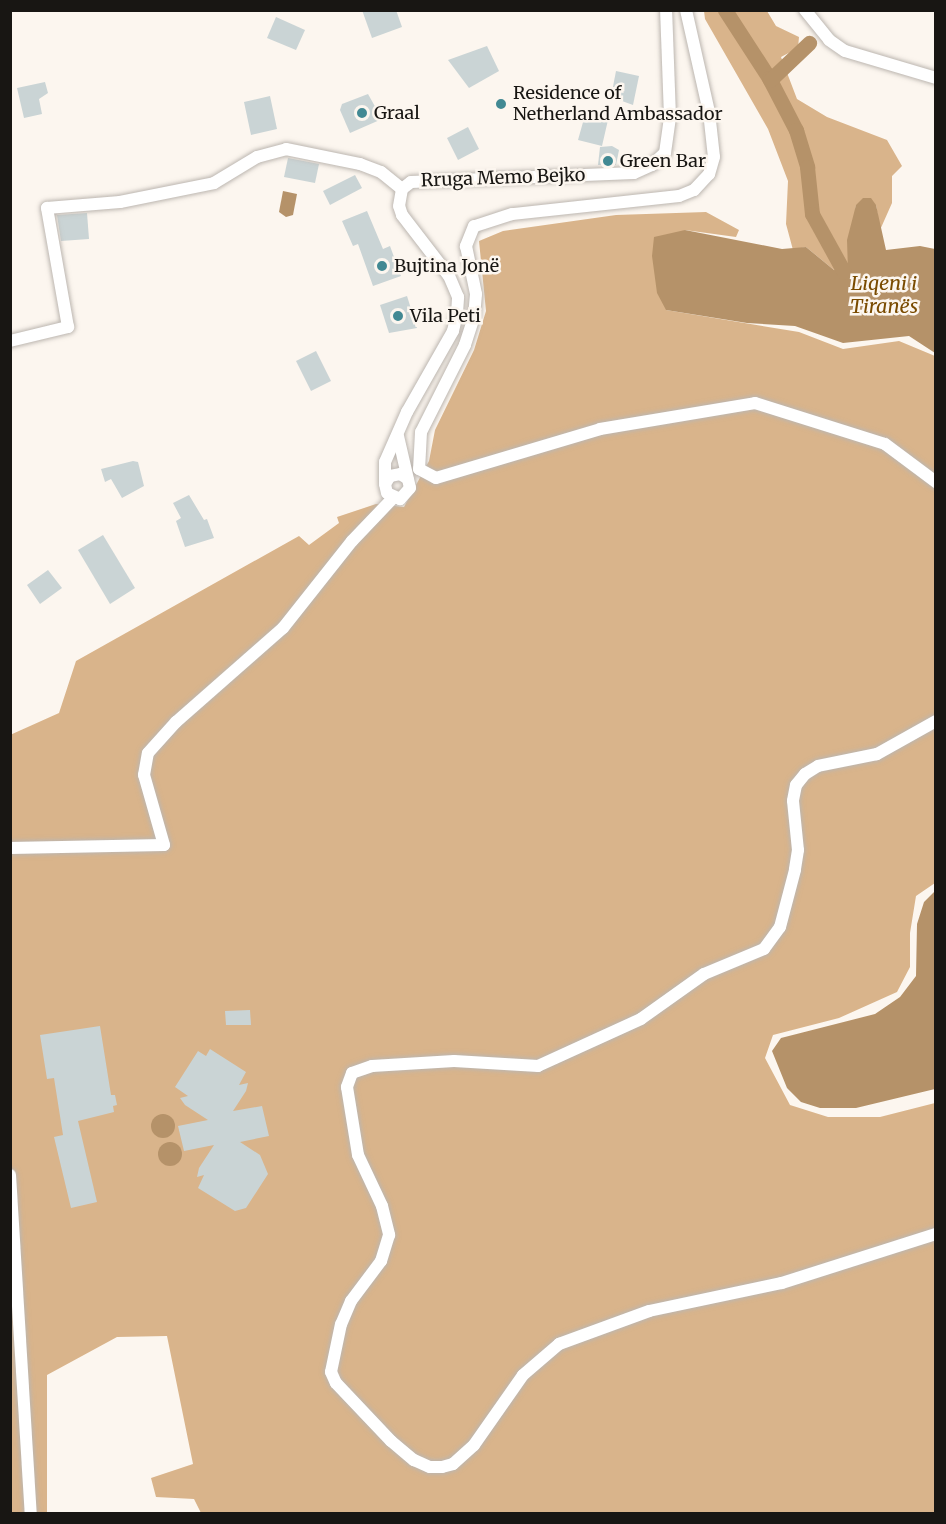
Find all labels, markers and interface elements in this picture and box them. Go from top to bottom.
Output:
place label: Residence of Netherland Ambassador [513,83,723,125]
marker: Residence of Netherland Ambassador [494,97,508,111]
place label: Graal [374,102,420,124]
marker: Graal [355,106,369,120]
place label: Green Bar [620,150,706,172]
marker: Green Bar [601,154,615,168]
street label: Rruga Memo Bejko [420,164,586,192]
place label: Bujtina Jonë [394,255,499,277]
marker: Bujtina Jonë [375,259,389,273]
water label: Liqeni i Tiranës [850,270,918,317]
place label: Vila Peti [410,305,481,327]
marker: Vila Peti [391,309,405,323]

